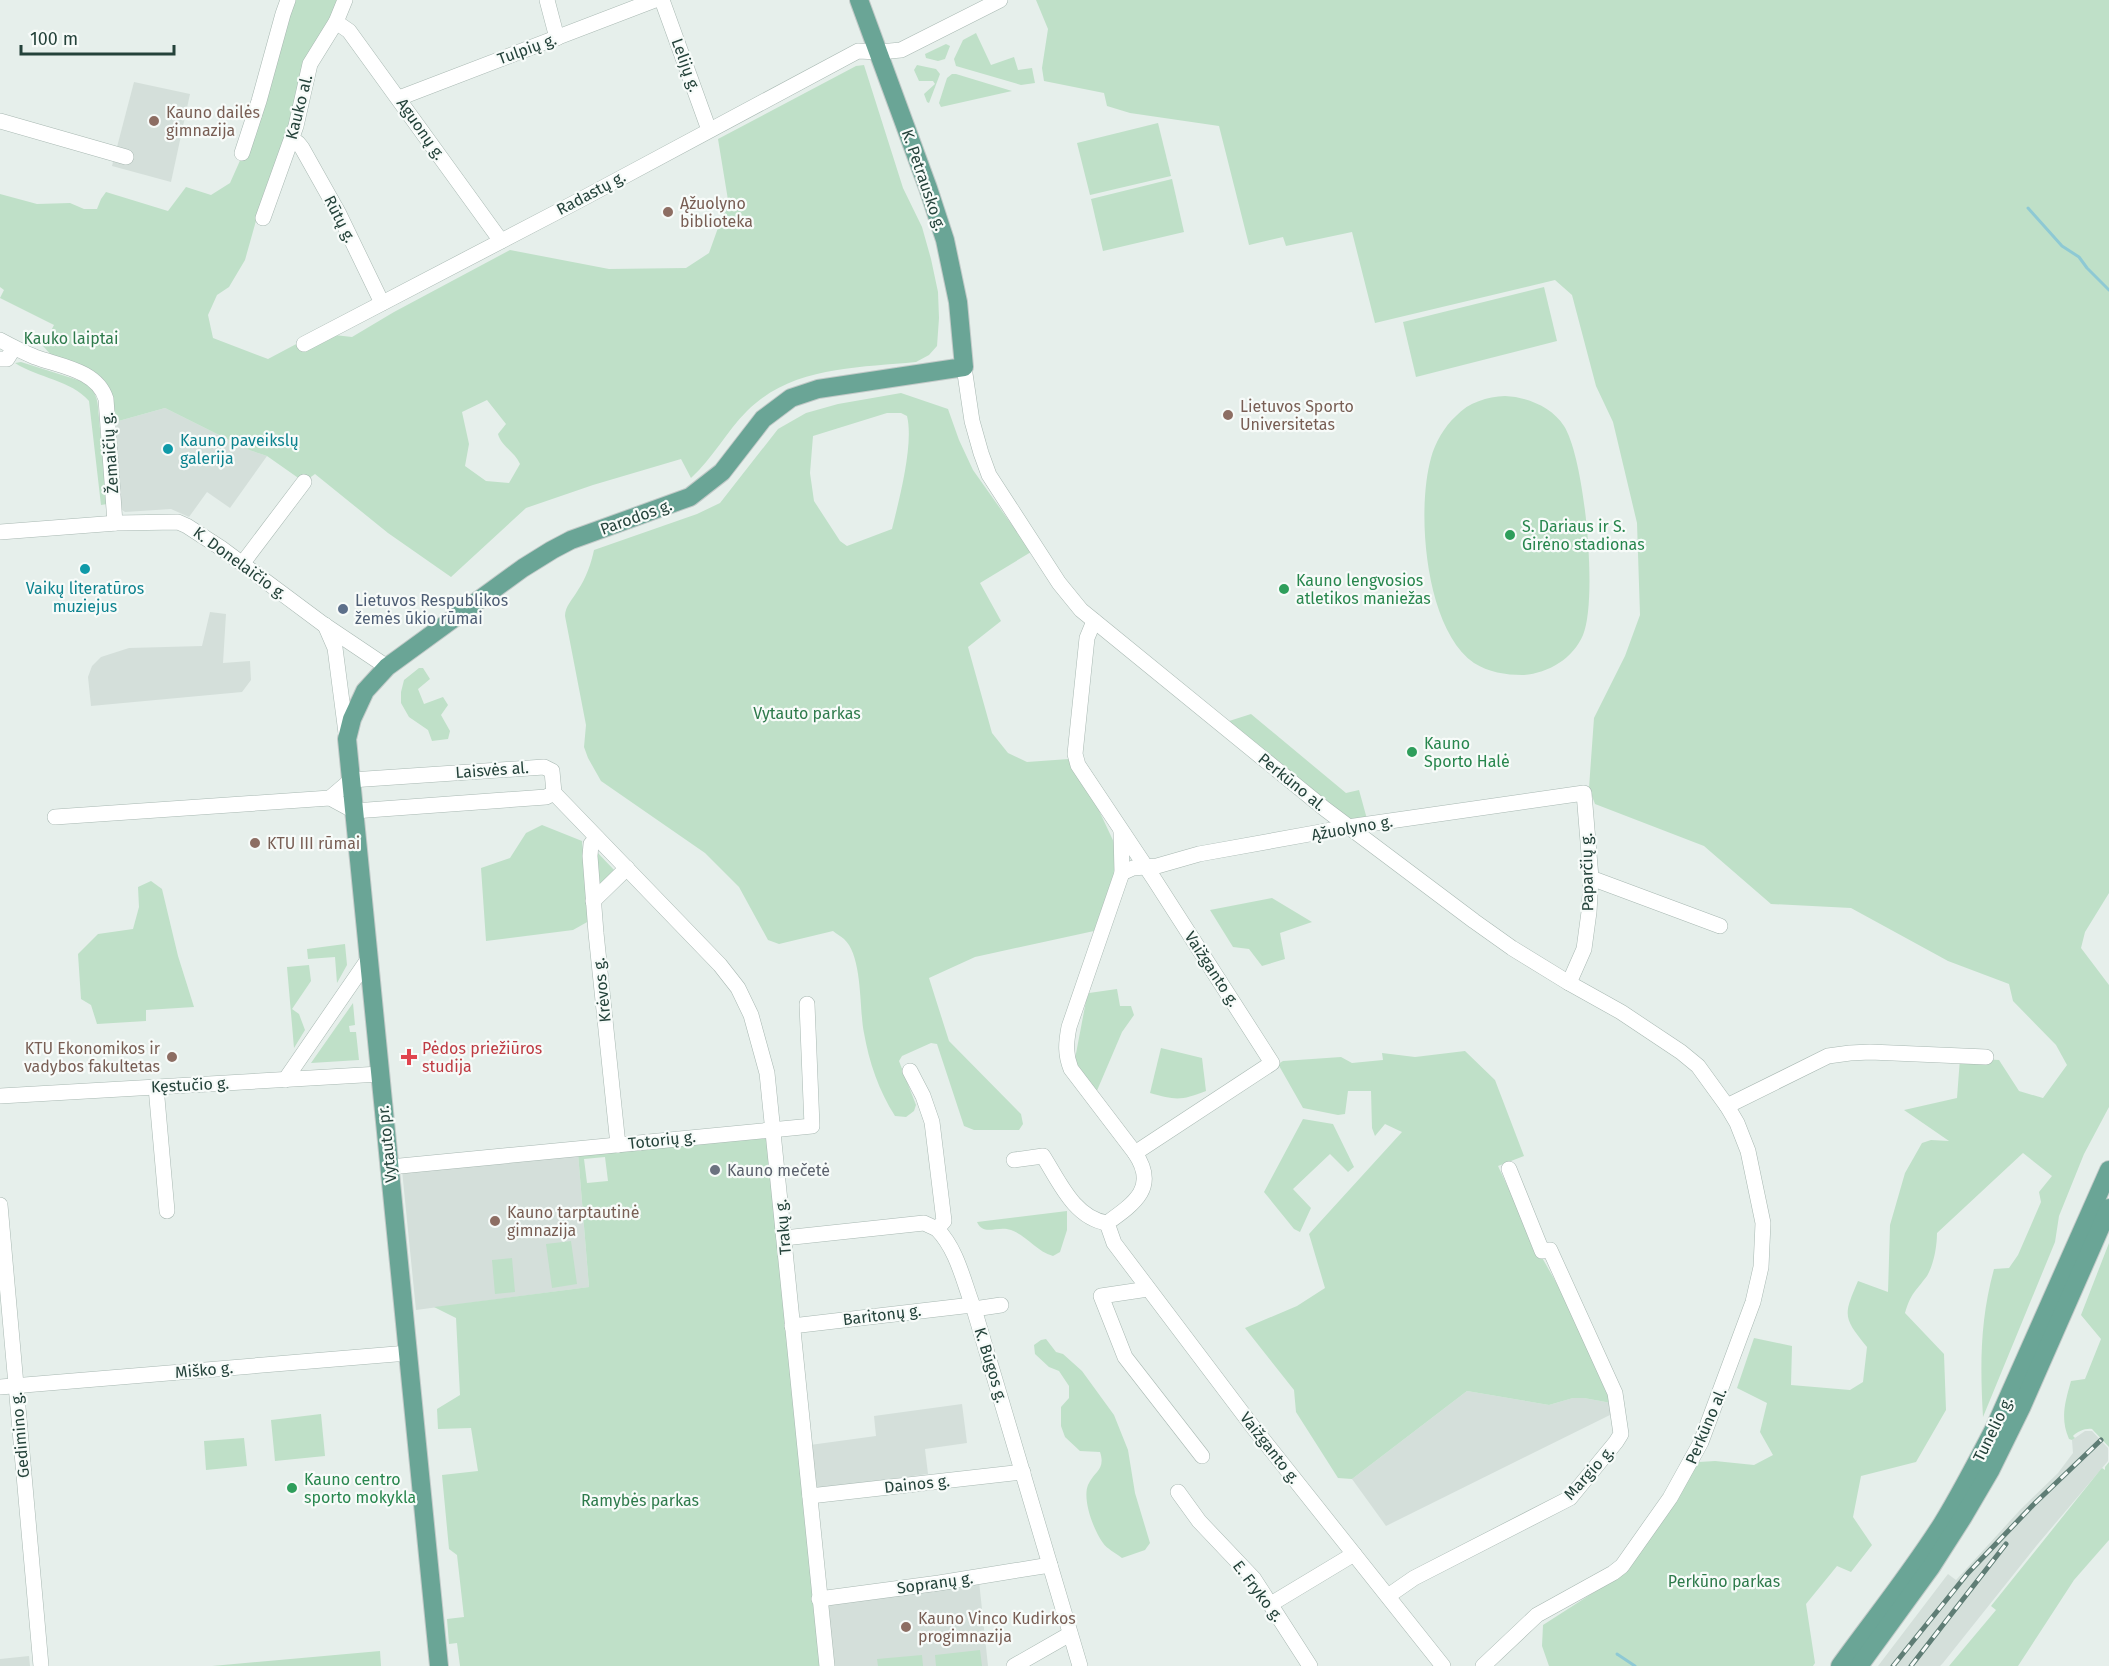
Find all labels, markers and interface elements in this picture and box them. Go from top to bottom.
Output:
scale bar [21,18,174,56]
text: 100 m [30,28,78,50]
street label: Tulpių g. [495,30,559,68]
street label: Lelijų g. [668,36,705,95]
street label: Kauko al. [282,72,316,141]
street label: Aguonų g. [393,94,449,164]
place label: Kauno dailės gimnazija [166,103,260,140]
marker: Kauno dailės gimnazija [147,114,161,128]
street label: K. Petrausko g. [898,127,950,233]
street label: Radastų g. [553,167,629,219]
street label: Rūtų g. [320,192,360,246]
place label: Ąžuolyno biblioteka [680,194,753,231]
marker: Ąžuolyno biblioteka [661,205,675,219]
park label: Kauko laiptai [23,329,119,348]
place label: Lietuvos Sporto Universitetas [1240,397,1354,434]
marker: Lietuvos Sporto Universitetas [1221,408,1235,422]
street label: Žemaičių g. [97,412,122,494]
place label: Kauno paveikslų galerija [180,431,299,468]
marker: Kauno paveikslų galerija [161,442,175,456]
street label: Parodos g. [598,495,675,539]
place label: S. Dariaus ir S. Girėno stadionas [1522,517,1645,554]
street label: K. Donelaičio g. [190,523,291,603]
marker: S. Dariaus ir S. Girėno stadionas [1503,528,1517,542]
marker: Vaikų literatūros muziejus [78,562,92,576]
place label: Kauno lengvosios atletikos maniežas [1296,571,1431,608]
place label: Vaikų literatūros muziejus [26,579,144,616]
marker: Kauno lengvosios atletikos maniežas [1277,582,1291,596]
place label: Lietuvos Respublikos žemės ūkio rūmai [355,591,508,628]
marker: Lietuvos Respublikos žemės ūkio rūmai [336,602,350,616]
park label: Vytauto parkas [753,704,861,723]
place label: Kauno Sporto Halė [1424,734,1510,771]
marker: Kauno Sporto Halė [1405,745,1419,759]
street label: Perkūno al. [1254,749,1330,815]
street label: Laisvės al. [455,758,530,782]
street label: Ąžuolyno g. [1310,811,1394,844]
street label: Paparčių g. [1577,832,1597,912]
place label: KTU III rūmai [267,834,360,853]
marker: KTU III rūmai [248,836,262,850]
street label: Vaižganto g. [1181,928,1243,1010]
street label: Krėvos g. [589,957,615,1023]
place label: KTU Ekonomikos ir vadybos fakultetas [24,1039,161,1076]
place label: Pėdos priežiūros studija [422,1039,542,1076]
marker: Pėdos priežiūros studija [400,1048,418,1066]
marker: KTU Ekonomikos ir vadybos fakultetas [165,1050,179,1064]
street label: Kęstučio g. [150,1073,230,1097]
street label: Vytauto pr. [373,1104,401,1184]
street label: Totorių g. [627,1127,697,1153]
place label: Kauno mečetė [727,1161,830,1180]
marker: Kauno mečetė [708,1163,722,1177]
street label: Trakų g. [771,1198,795,1256]
place label: Kauno tarptautinė gimnazija [507,1203,639,1240]
marker: Kauno tarptautinė gimnazija [488,1214,502,1228]
street label: Baritonų g. [842,1301,923,1329]
street label: K. Būgos g. [971,1325,1012,1405]
street label: Miško g. [174,1358,234,1382]
street label: Perkūno al. [1681,1385,1731,1467]
street label: Gedimino g. [7,1391,33,1479]
street label: Tunelio g. [1969,1393,2017,1465]
street label: Vaižganto g. [1236,1408,1304,1488]
street label: Margio g. [1560,1442,1618,1504]
place label: Kauno centro sporto mokykla [304,1470,416,1507]
street label: Dainos g. [883,1471,951,1497]
marker: Kauno centro sporto mokykla [285,1481,299,1495]
park label: Ramybės parkas [581,1491,699,1510]
street label: E. Fryko g. [1229,1557,1287,1626]
street label: Sopranų g. [896,1568,975,1598]
park label: Perkūno parkas [1668,1572,1780,1591]
place label: Kauno Vinco Kudirkos progimnazija [918,1609,1076,1646]
marker: Kauno Vinco Kudirkos progimnazija [899,1620,913,1634]

